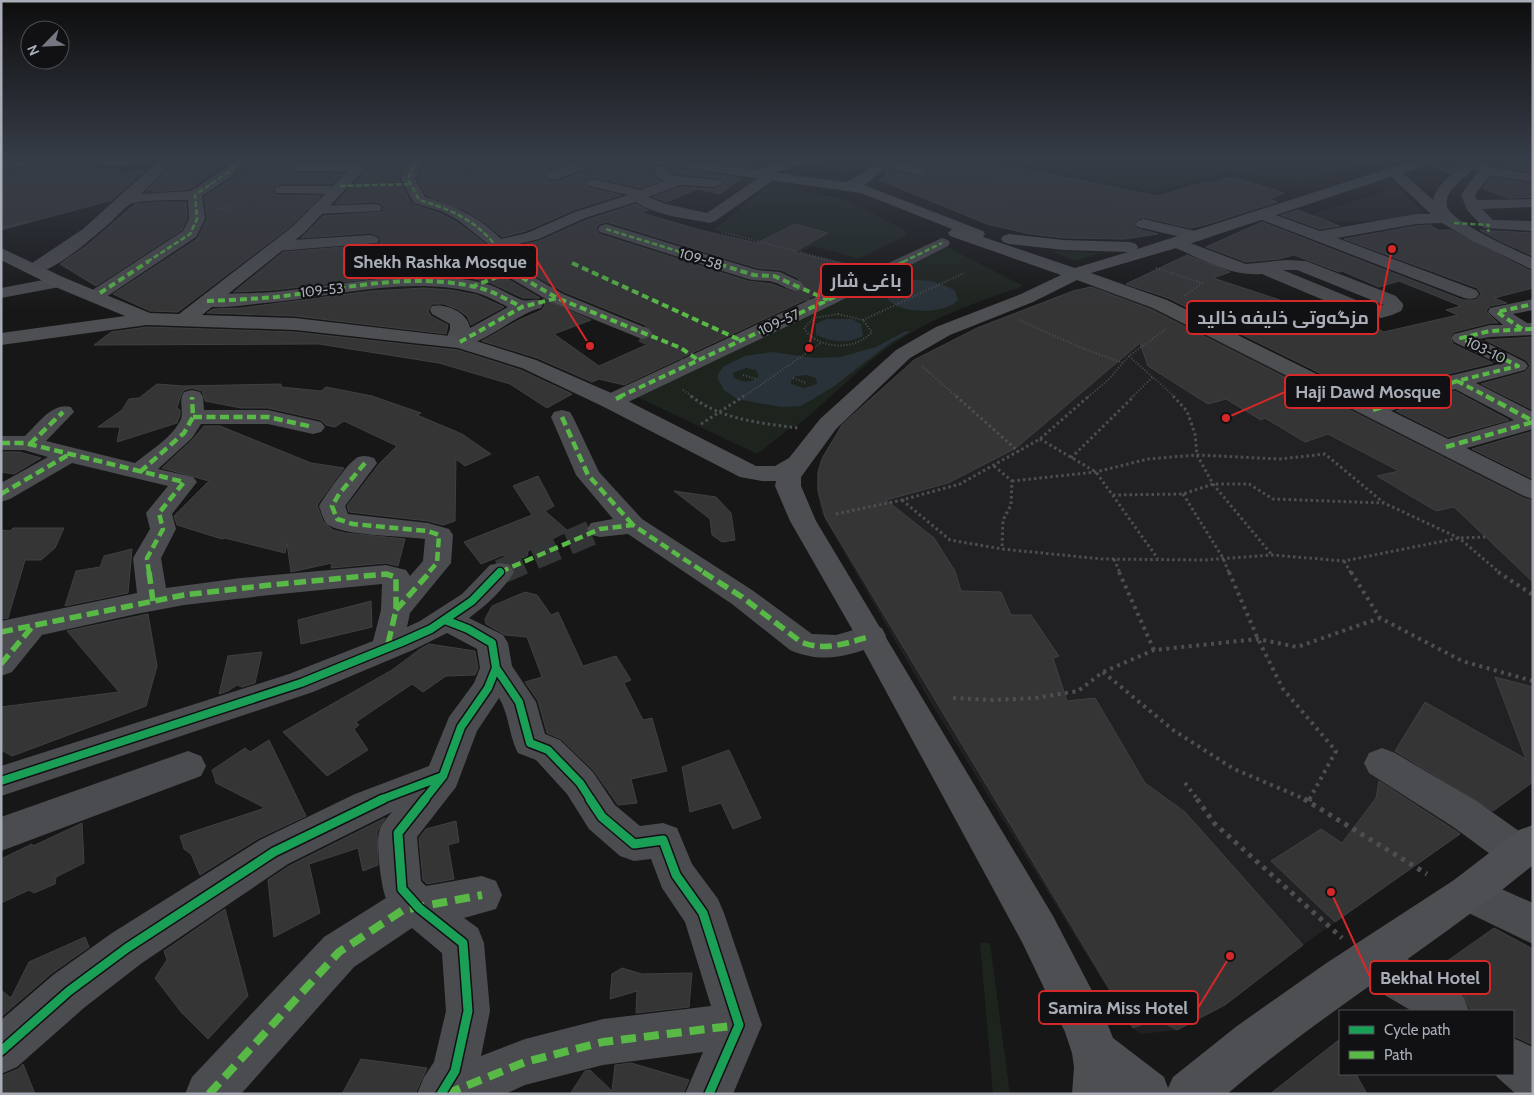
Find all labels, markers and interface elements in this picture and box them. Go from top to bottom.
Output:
north arrow [20,20,70,70]
text: N [23,42,43,58]
street label: 109-58 [677,244,725,274]
callout: Shekh Rashka Mosque [344,245,537,278]
text: Shekh Rashka Mosque [353,251,527,273]
callout: باغی شار [821,264,912,297]
text: باغی شار [829,270,902,292]
street label: 109-53 [299,279,345,301]
callout: مزگه‌وتی خلیفه‌ خالید [1187,301,1378,334]
street label: 109-57 [756,305,802,339]
text: مزگه‌وتی خلیفه‌ خالید [1197,307,1369,329]
street label: 103-10 [1463,333,1509,367]
callout: Haji Dawd Mosque [1285,375,1451,408]
text: Haji Dawd Mosque [1295,381,1441,403]
callout: Bekhal Hotel [1370,961,1490,994]
text: Bekhal Hotel [1380,967,1480,989]
callout: Samira Miss Hotel [1039,991,1198,1024]
text: Samira Miss Hotel [1048,997,1188,1019]
legend [1339,1010,1514,1075]
text: Cycle path [1384,1021,1450,1039]
text: Path [1384,1046,1413,1064]

